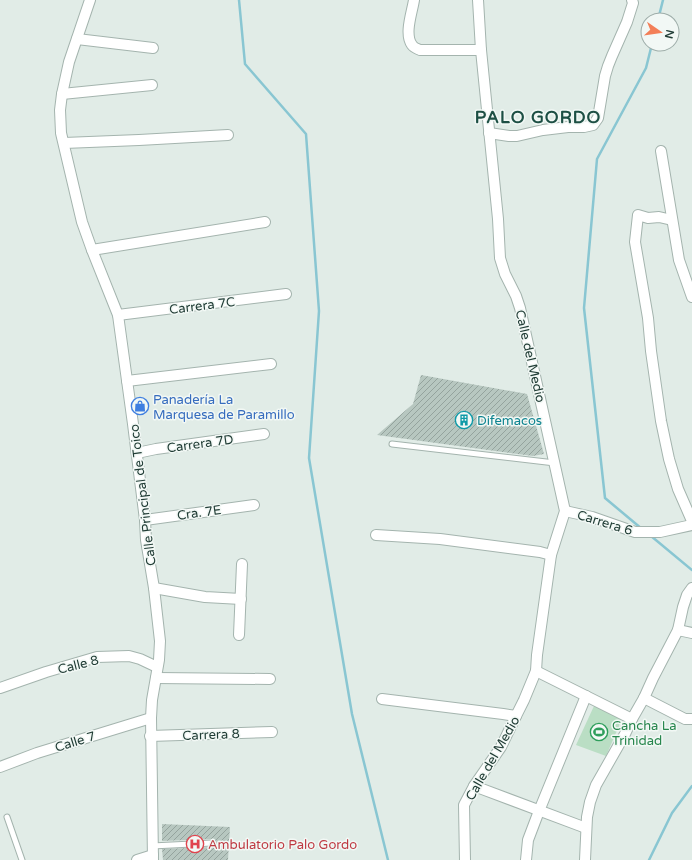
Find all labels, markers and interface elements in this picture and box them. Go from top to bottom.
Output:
north arrow [640,12,680,52]
text: N [662,28,677,40]
district label: PALO GORDO [475,107,601,128]
street label: Carrera 7C [168,294,236,318]
street label: Calle del Medio [512,308,549,404]
place label: Panadería La Marquesa de Paramillo [153,392,295,423]
shop icon: Panadería La Marquesa de Paramillo [130,396,150,416]
building icon: Difemacos [454,410,474,430]
place label: Difemacos [477,413,542,429]
street label: Calle Principal de Toico [126,423,160,567]
street label: Carrera 7D [166,431,235,457]
street label: Cra. 7E [176,502,222,524]
street label: Carrera 6 [575,507,634,539]
street label: Calle 8 [56,652,100,678]
street label: Calle del Medio [462,713,524,804]
place label: Cancha La Trinidad [612,718,677,749]
sports icon: Cancha La Trinidad [589,722,609,742]
street label: Carrera 8 [182,726,240,744]
street label: Calle 7 [53,728,98,756]
hospital icon: Ambulatorio Palo Gordo [185,834,205,854]
place label: Ambulatorio Palo Gordo [208,837,357,853]

